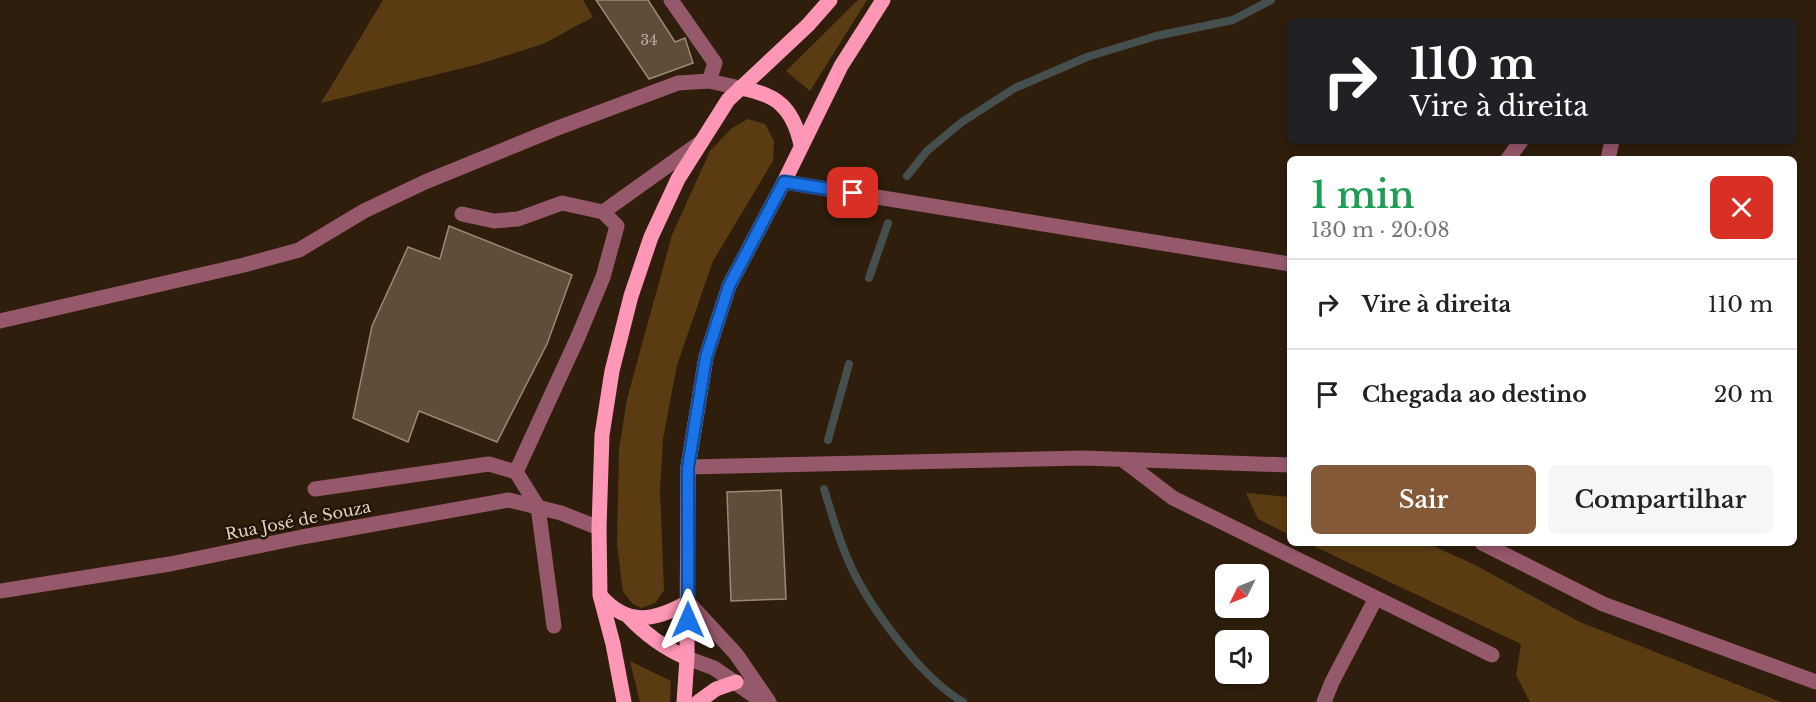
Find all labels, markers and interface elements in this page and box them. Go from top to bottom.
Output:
house number: 34 [641,31,657,49]
text: 110 m [1410,38,1536,90]
icon: right [1311,42,1389,120]
text: Vire à direita [1410,90,1588,123]
pin [827,167,878,218]
text: 1 min [1311,173,1415,218]
icon: arrive [836,176,869,209]
button: close [1710,176,1773,239]
text: 130 m · 20:08 [1311,218,1450,242]
icon: right [1311,288,1344,321]
text: Vire à direita [1362,291,1511,318]
text: 110 m [1708,291,1773,318]
icon: arrive [1311,378,1344,411]
text: Chegada ao destino [1362,381,1587,408]
text: 20 m [1714,381,1773,408]
button: Sair [1311,465,1536,534]
button: Compartilhar [1548,465,1773,534]
street label: Rua José de Souza [224,496,373,544]
north arrow [1215,564,1269,618]
map controls [1215,564,1269,684]
position arrow [656,588,720,652]
button: sound [1215,630,1269,684]

